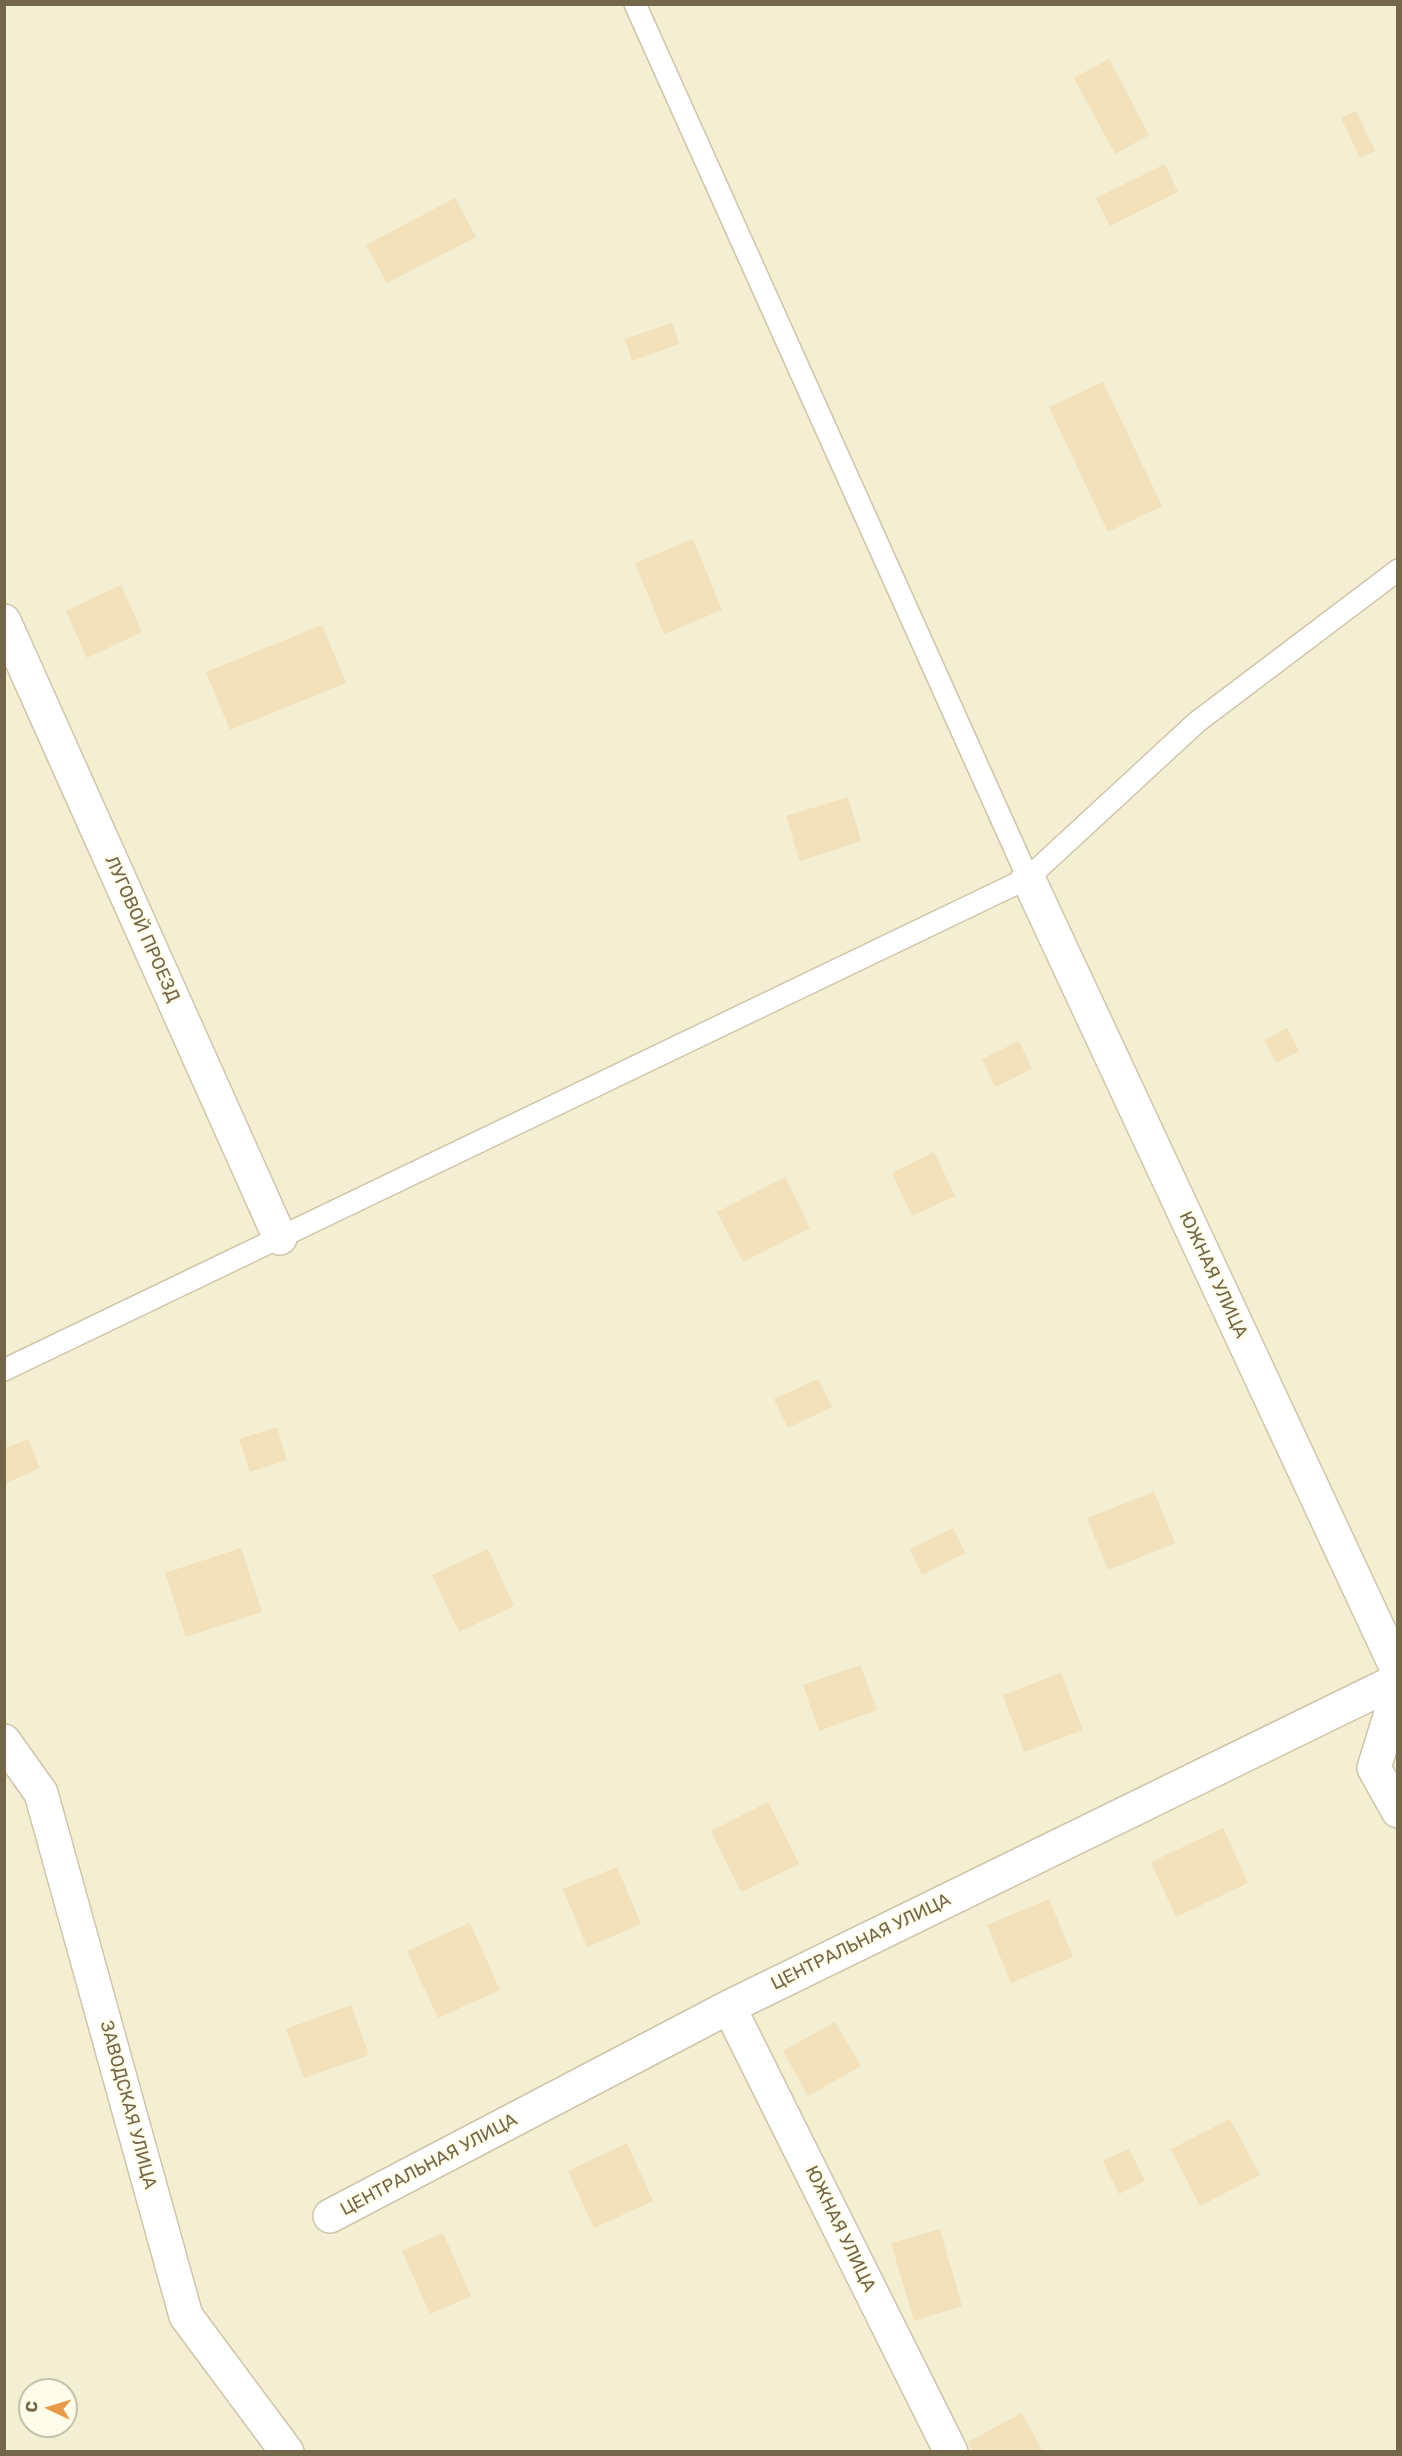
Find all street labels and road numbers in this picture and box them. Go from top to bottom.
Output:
street label: ЛУГОВОЙ ПРОЕЗД [100,852,184,1006]
street label: ЮЖНАЯ УЛИЦА [1174,1208,1252,1342]
street label: ЦЕНТРАЛЬНАЯ УЛИЦА [768,1889,954,1995]
street label: ЗАВОДСКАЯ УЛИЦА [95,2018,161,2192]
street label: ЦЕНТРАЛЬНАЯ УЛИЦА [337,2109,521,2221]
street label: ЮЖНАЯ УЛИЦА [800,2162,880,2296]

